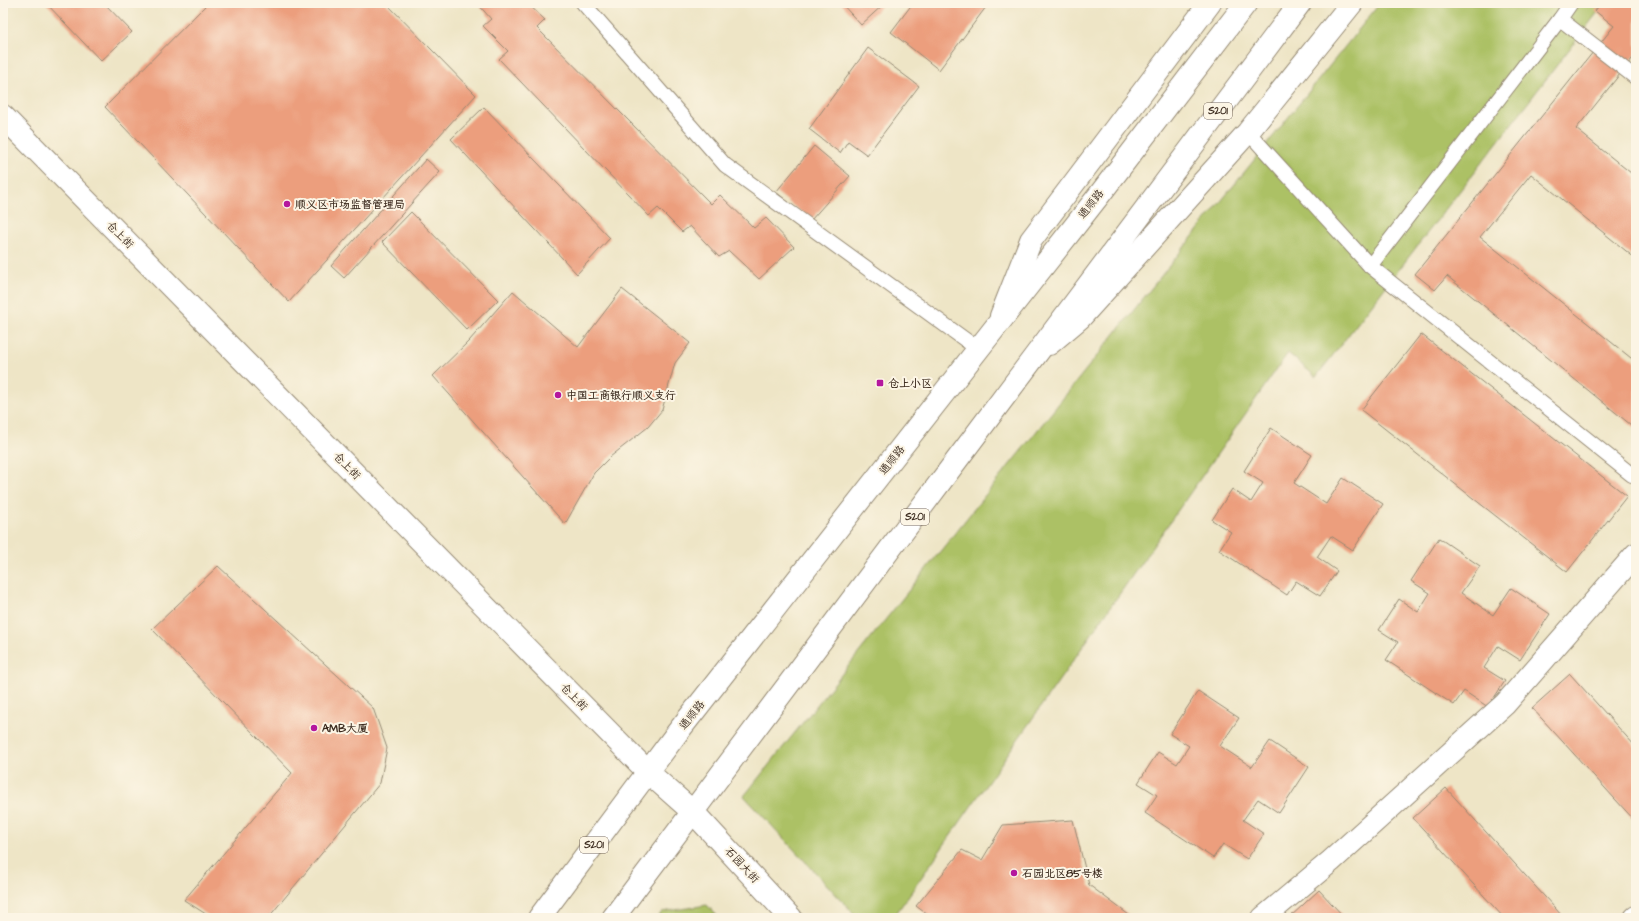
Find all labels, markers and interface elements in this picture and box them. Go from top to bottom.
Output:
road number: S201 [1204,103,1232,119]
street label: 通顺路 [1075,186,1107,222]
place label: 顺义区市场监督管理局 [295,197,405,212]
marker: 顺义区市场监督管理局 [282,199,292,209]
street label: 仓上街 [103,218,138,253]
place label: 仓上小区 [888,376,932,391]
marker: 仓上小区 [875,378,885,388]
place label: 中国工商银行顺义支行 [566,388,676,403]
marker: 中国工商银行顺义支行 [553,390,563,400]
street label: 通顺路 [876,442,908,478]
street label: 仓上街 [330,449,365,484]
road number: S201 [901,509,929,525]
street label: 仓上街 [557,680,592,715]
street label: 通顺路 [676,697,708,733]
place label: AMB大厦 [322,721,368,736]
marker: AMB大厦 [309,723,319,733]
road number: S201 [580,837,608,853]
street label: 石园大街 [722,844,763,887]
place label: 石园北区85号楼 [1022,866,1103,881]
marker: 石园北区85号楼 [1009,868,1019,878]

